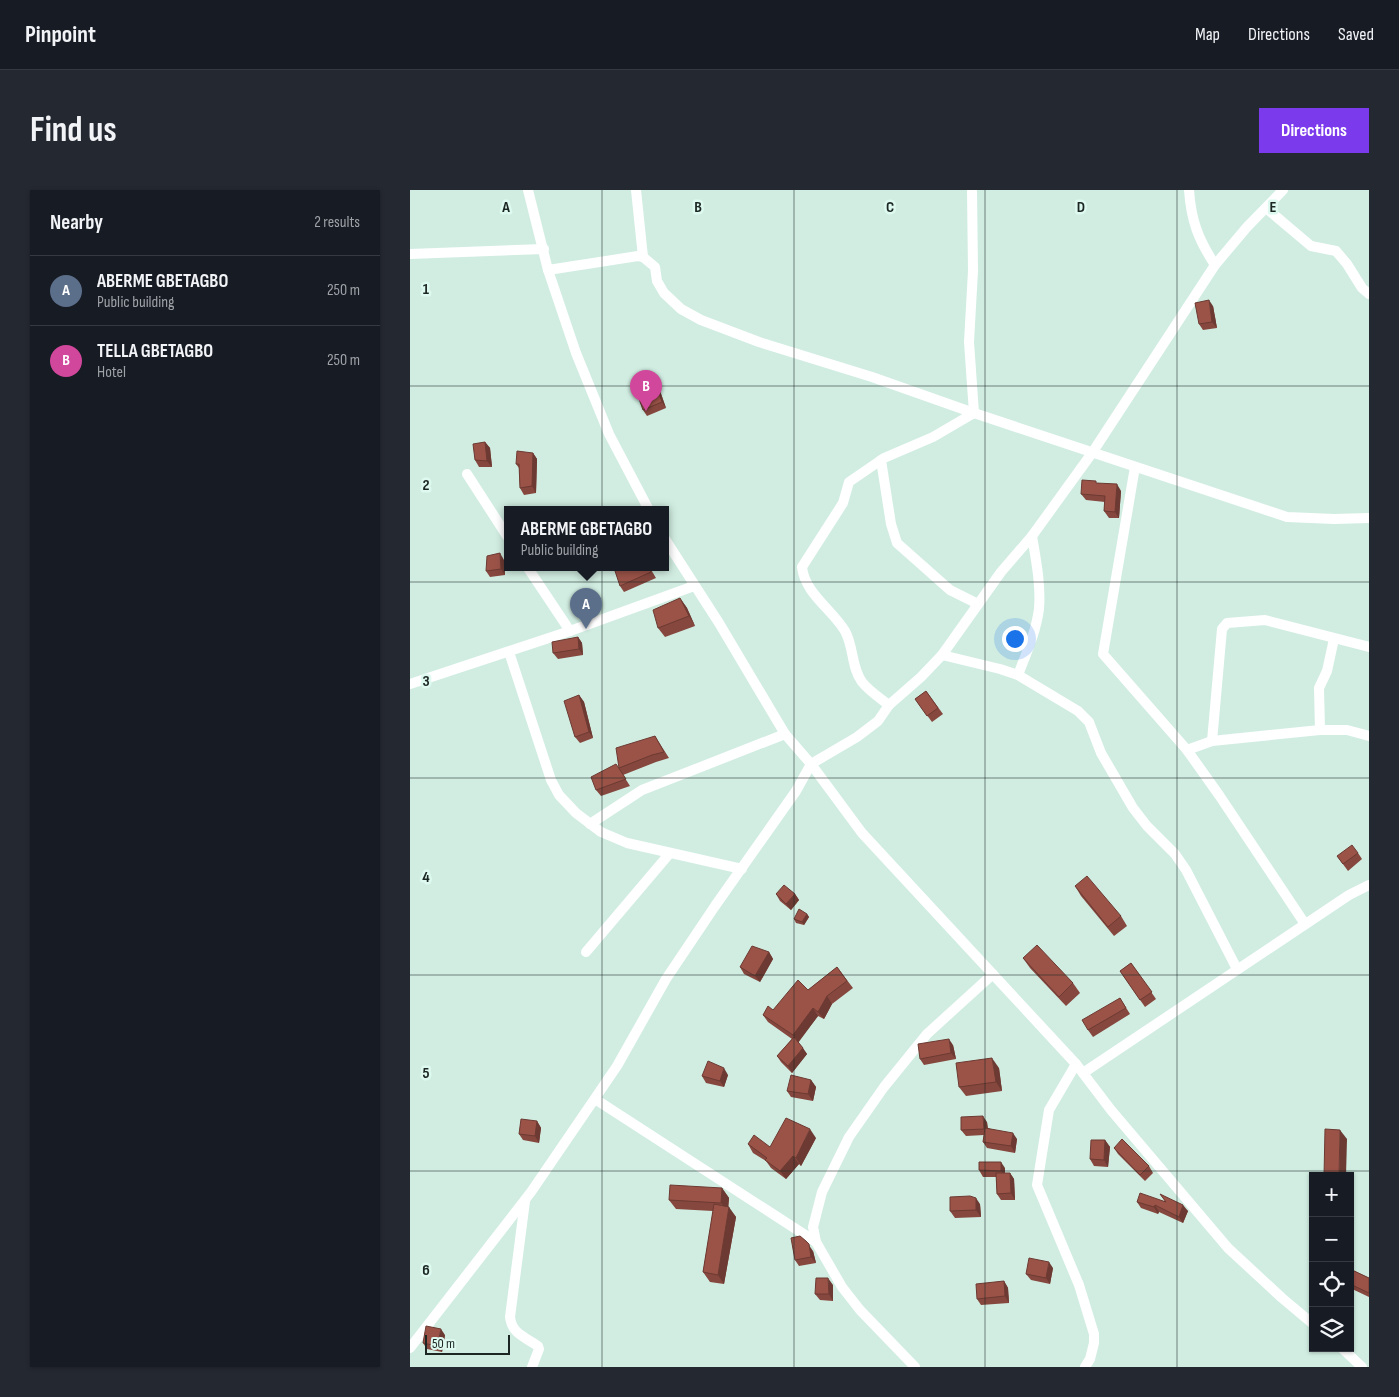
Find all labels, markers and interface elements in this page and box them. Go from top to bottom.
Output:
text: Pinpoint [25,20,96,49]
text: Map [1195,24,1220,45]
text: Directions [1248,24,1310,45]
text: Saved [1338,24,1374,45]
button: Directions [1259,108,1369,153]
text: Find us [30,109,117,152]
text: A [501,198,510,217]
text: B [694,198,702,217]
text: C [886,198,894,217]
text: D [1077,198,1085,217]
text: E [1270,198,1277,217]
text: Nearby [50,210,103,235]
text: 2 results [314,213,360,232]
text: ABERME GBETAGBO [97,270,228,293]
text: 1 [423,280,430,299]
text: A [62,281,70,300]
text: 250 m [327,281,360,300]
text: Public building [97,293,174,312]
text: TELLA GBETAGBO [97,340,213,363]
text: B [62,351,70,370]
text: 250 m [327,351,360,370]
text: Hotel [97,363,126,382]
pin: B [630,370,662,411]
text: 2 [422,476,430,495]
popup [504,506,669,571]
text: ABERME GBETAGBO [521,518,652,541]
text: Public building [521,541,598,560]
pin: A [570,588,602,629]
your location [1002,626,1028,652]
text: 3 [422,672,430,691]
text: 4 [422,868,430,887]
text: 5 [422,1064,430,1083]
map controls [1309,1172,1354,1352]
button: + [1309,1172,1354,1217]
button: − [1309,1217,1354,1262]
text: 6 [422,1261,430,1280]
button: locate [1309,1262,1354,1307]
button: layers [1309,1307,1354,1352]
scale bar [425,1332,510,1355]
text: 50 m [432,1335,455,1352]

